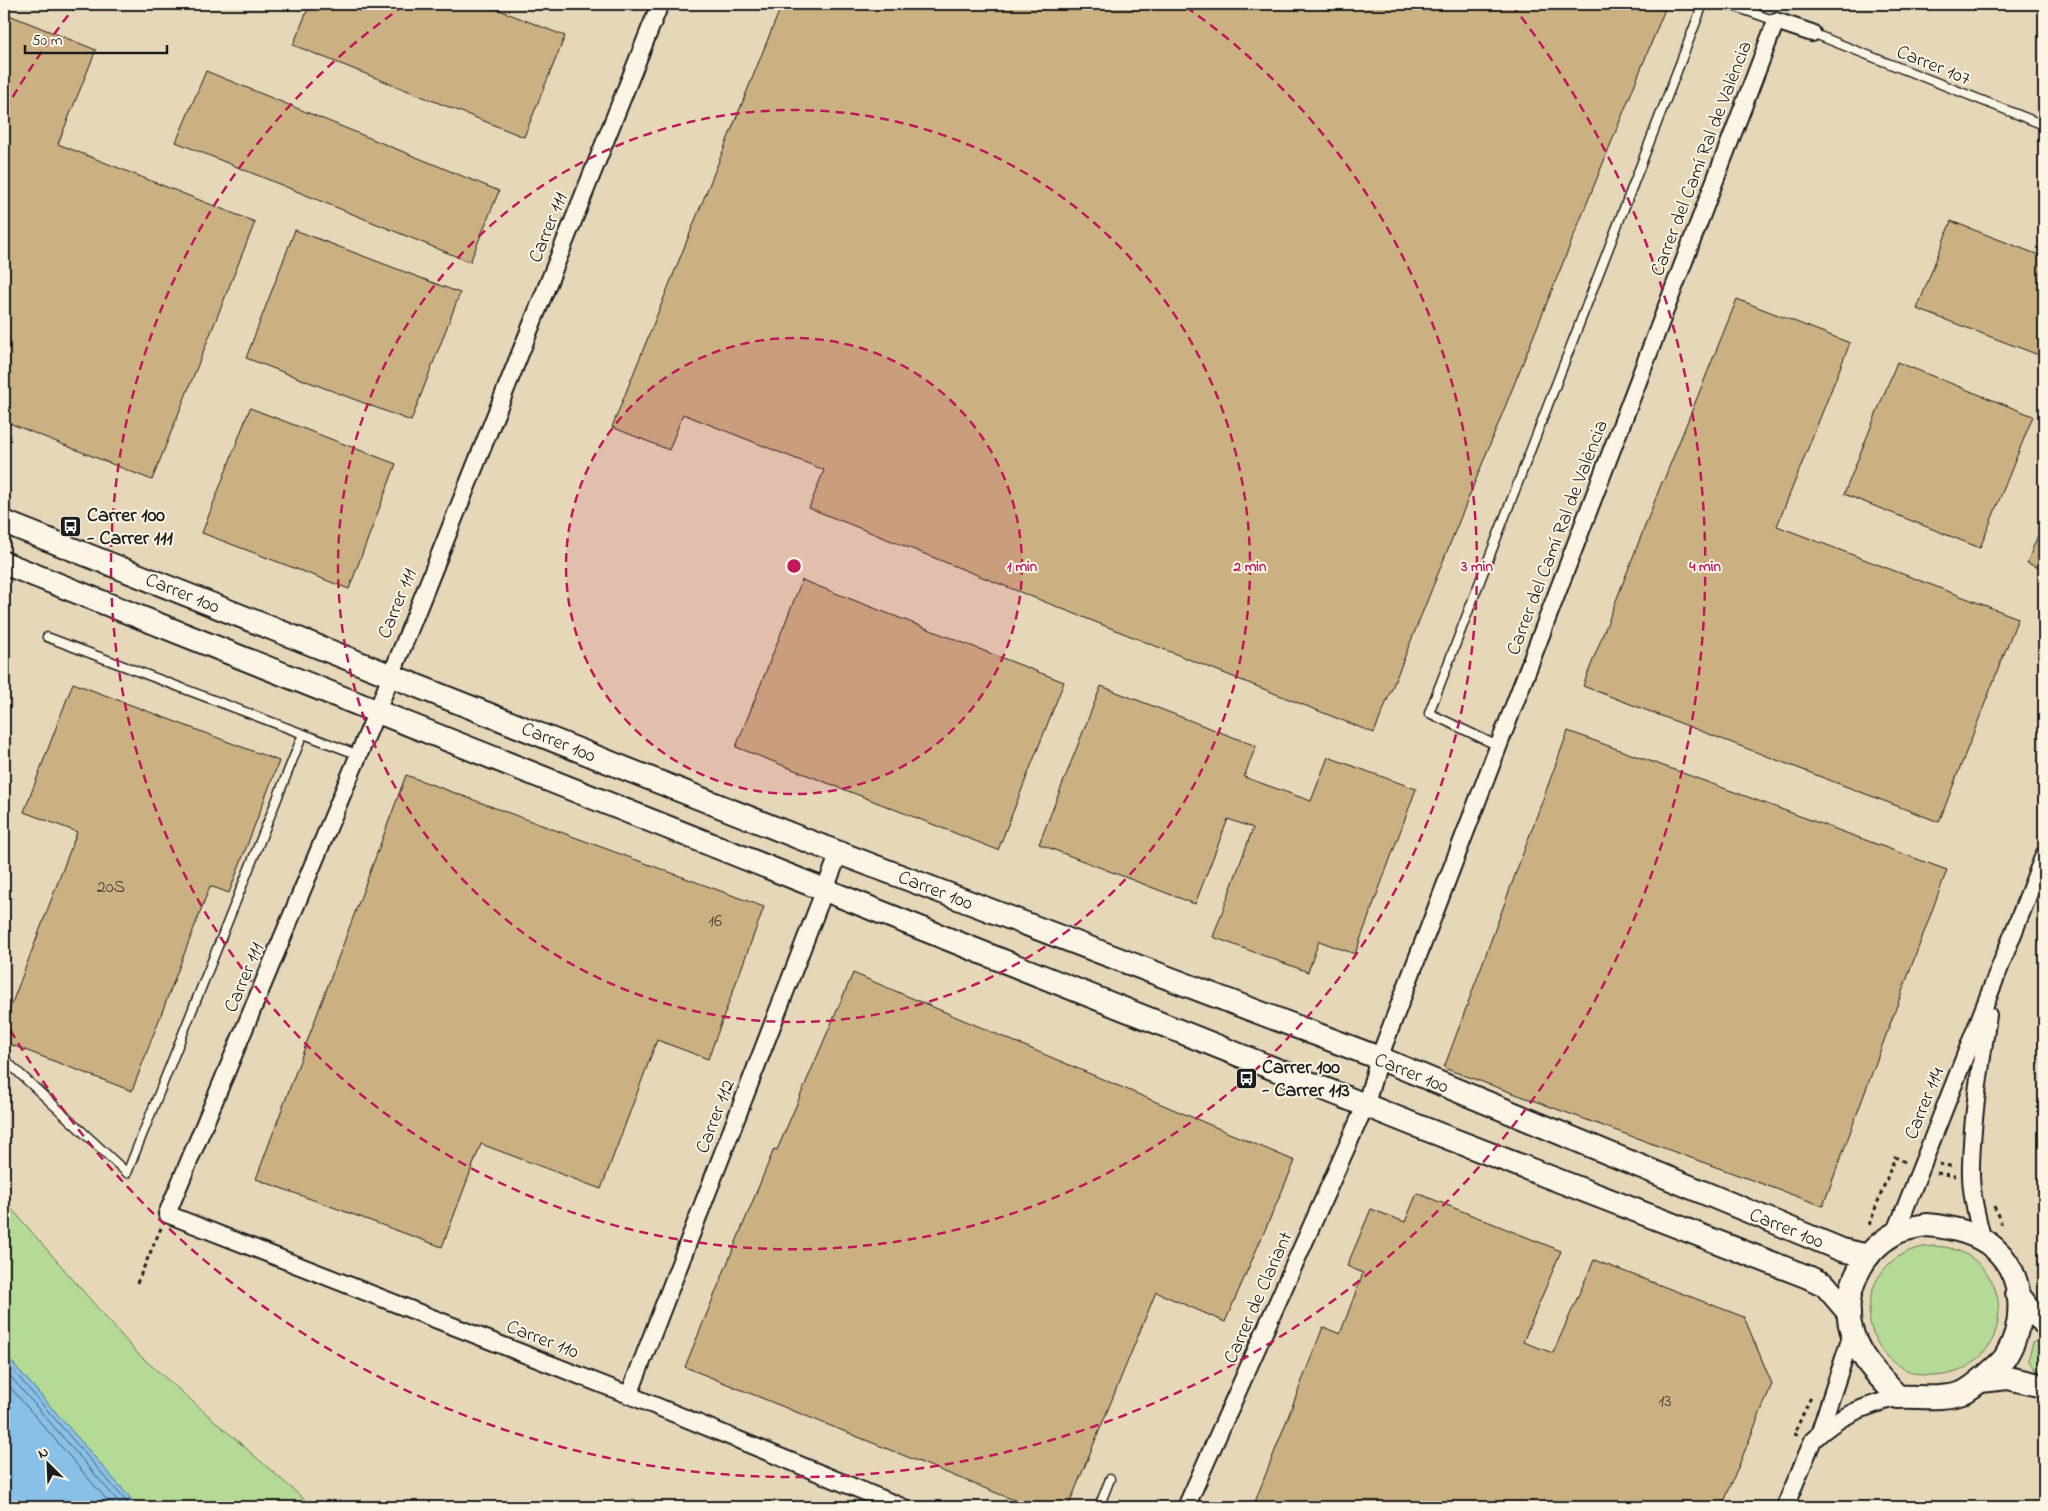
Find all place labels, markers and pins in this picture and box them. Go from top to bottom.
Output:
place label: Carrer 100 - Carrer 111 [86,502,174,554]
bus stop icon: Carrer 100 - Carrer 111 [59,514,83,538]
centre of rings [785,557,803,575]
place label: Carrer 100 - Carrer 113 [1261,1054,1350,1106]
bus stop icon: Carrer 100 - Carrer 113 [1234,1066,1258,1090]

